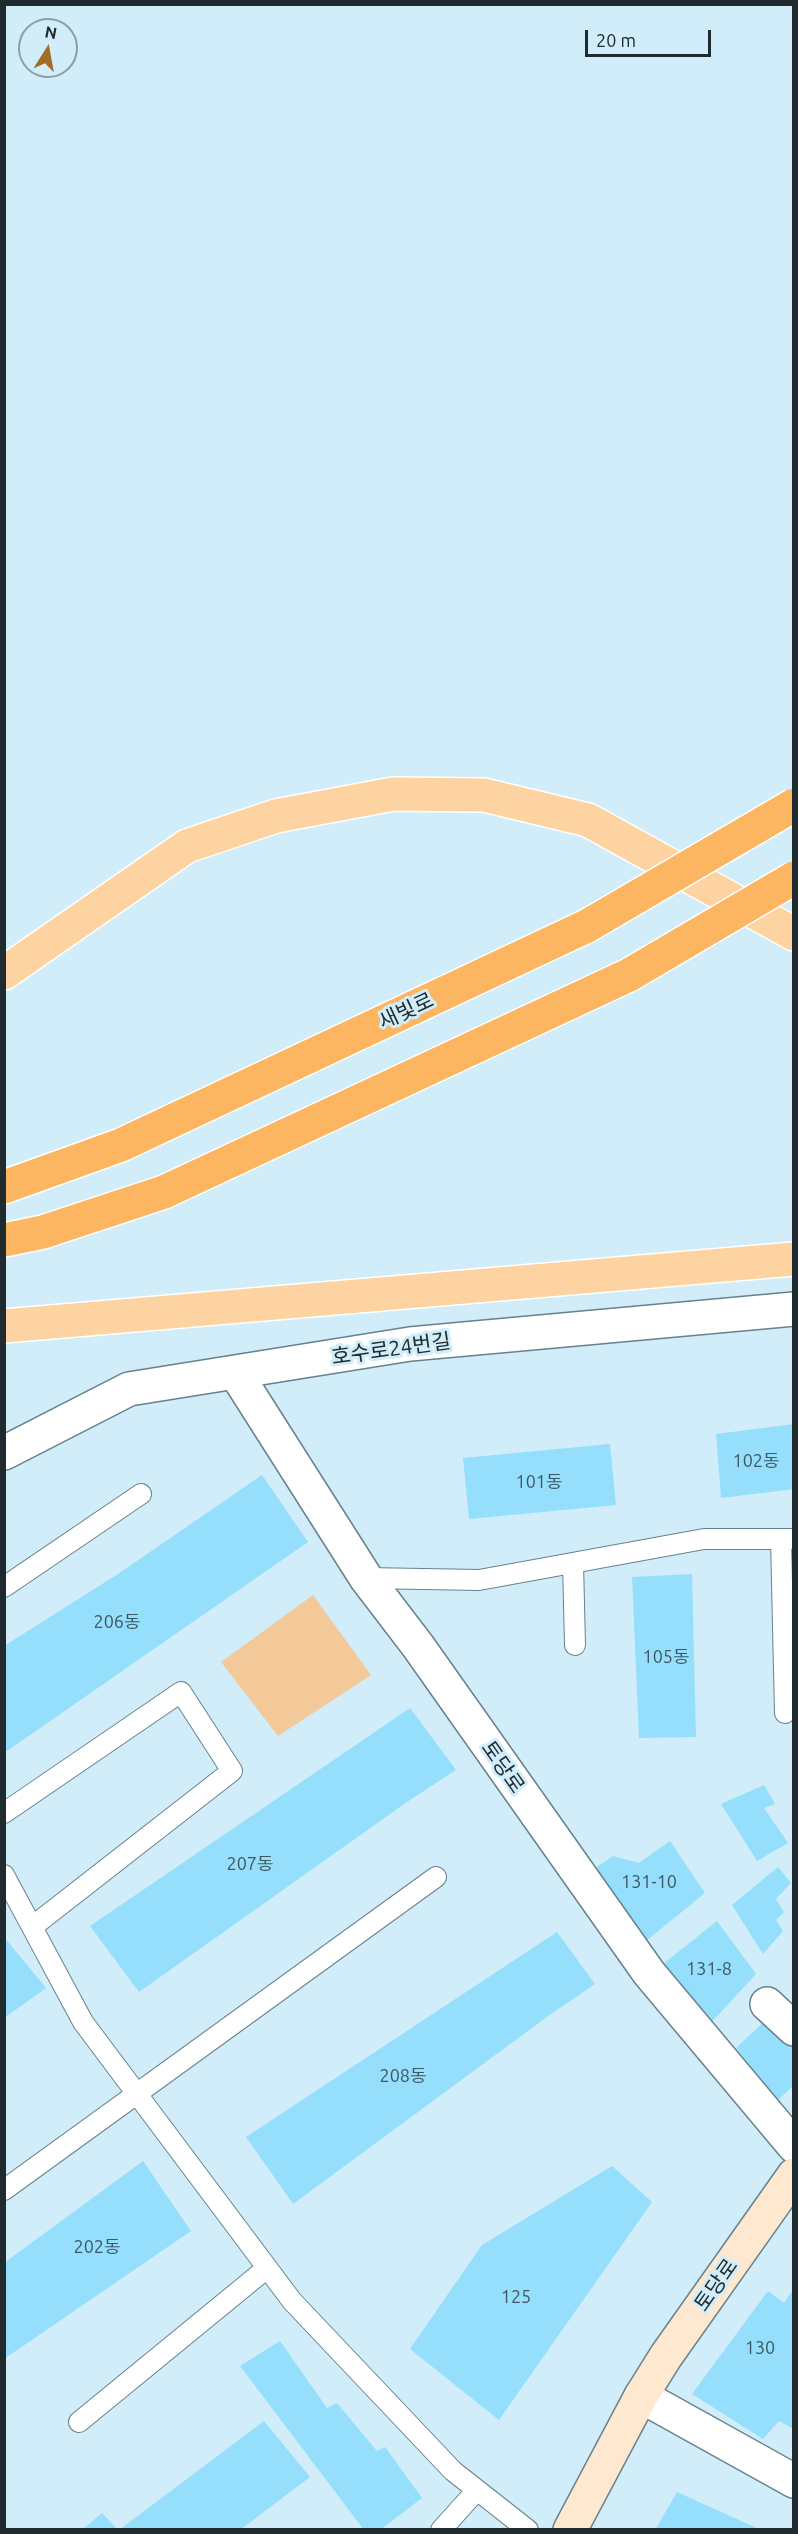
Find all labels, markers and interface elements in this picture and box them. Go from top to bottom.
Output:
north arrow [18,18,78,78]
scale bar [588,18,714,56]
text: N [43,22,59,42]
text: 20 m [596,30,636,50]
street label: 새빛로 [374,987,438,1035]
street label: 호수로24번길 [330,1328,452,1370]
house number: 102동 [732,1450,780,1472]
house number: 101동 [515,1471,563,1493]
house number: 206동 [93,1611,141,1633]
house number: 105동 [642,1646,690,1668]
street label: 토당로 [476,1736,530,1798]
house number: 207동 [226,1853,274,1875]
house number: 131-10 [621,1871,677,1893]
house number: 131-8 [686,1958,732,1980]
house number: 208동 [379,2065,427,2087]
house number: 202동 [73,2236,121,2258]
street label: 토당로 [689,2254,743,2316]
house number: 125 [501,2286,531,2308]
house number: 130 [745,2337,775,2359]

